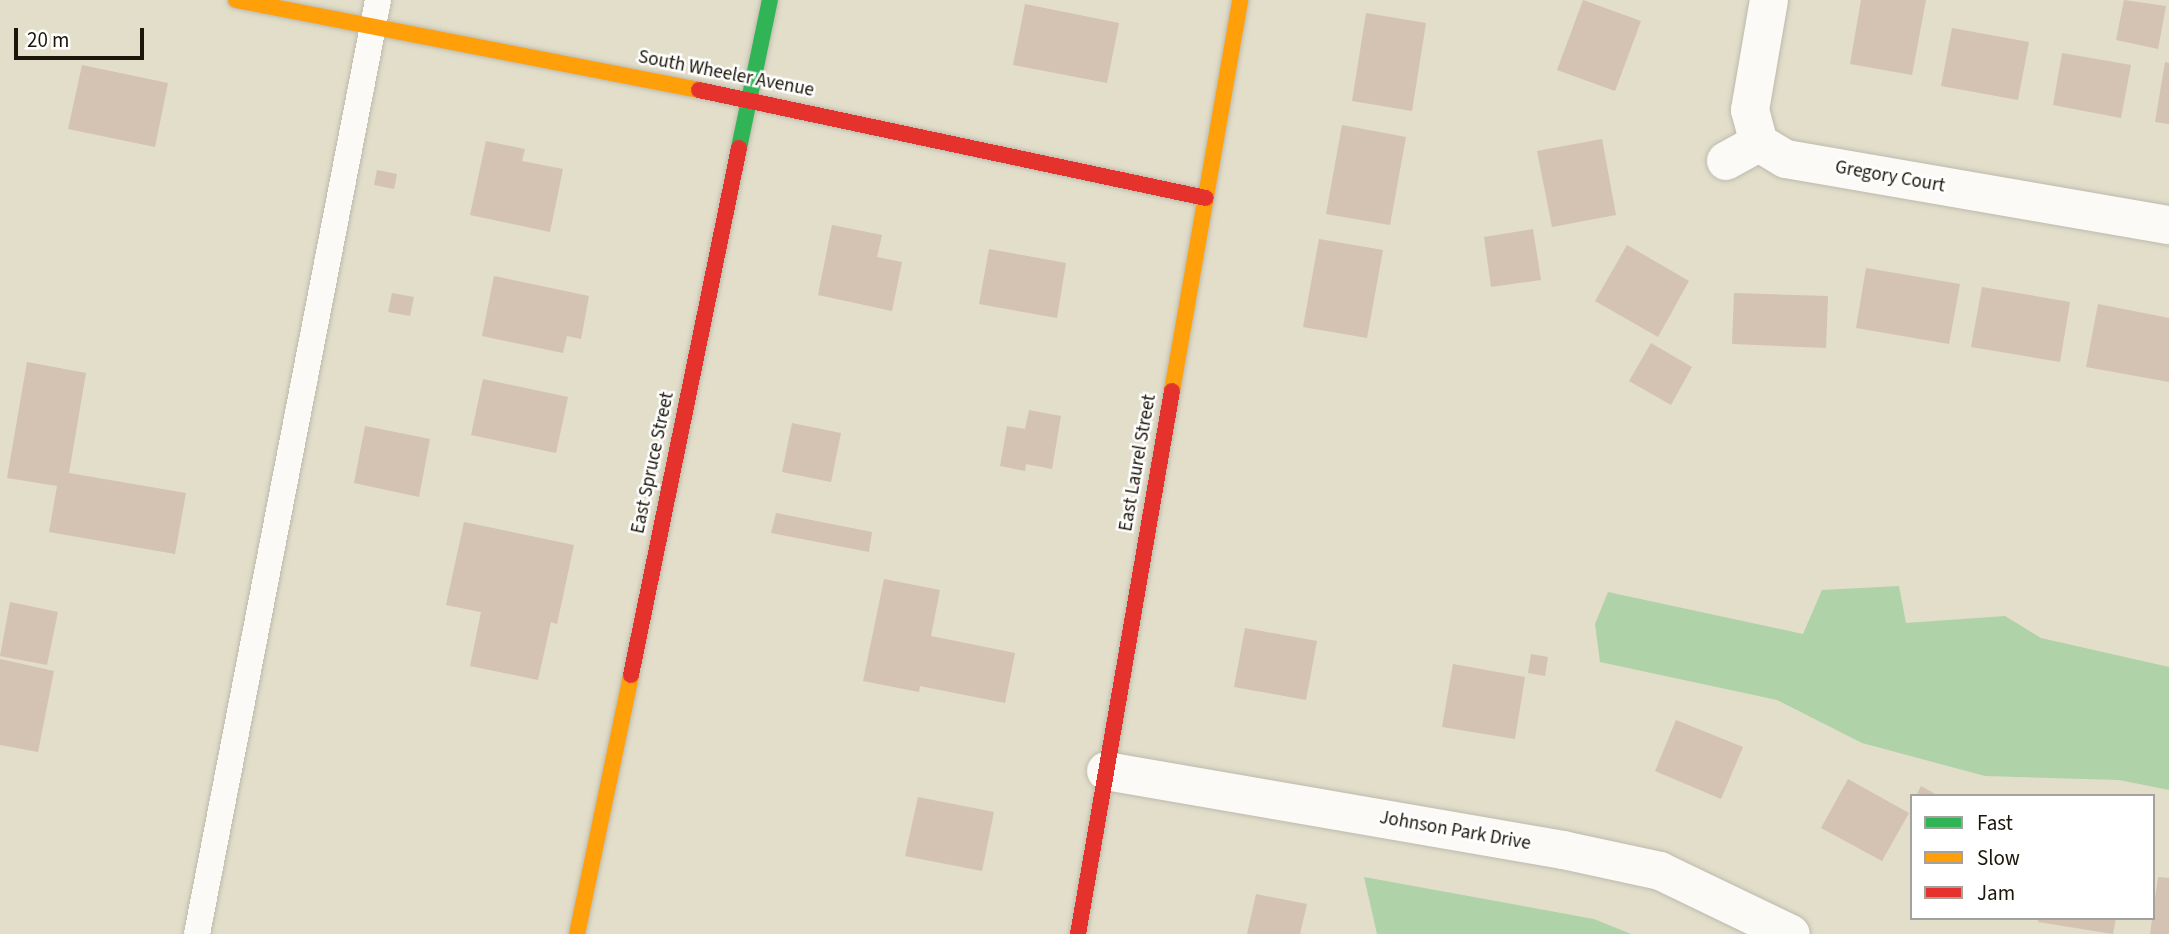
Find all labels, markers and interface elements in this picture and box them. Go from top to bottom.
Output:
scale bar [18,14,147,58]
text: 20 m [27,25,69,55]
street label: South Wheeler Avenue [636,46,816,102]
street label: Gregory Court [1833,156,1947,198]
street label: East Spruce Street [627,390,679,536]
street label: East Laurel Street [1115,393,1161,533]
legend [1910,794,2155,920]
street label: Johnson Park Drive [1378,806,1532,856]
text: Fast [1977,808,2013,838]
text: Slow [1977,843,2020,873]
text: Jam [1977,878,2015,908]

